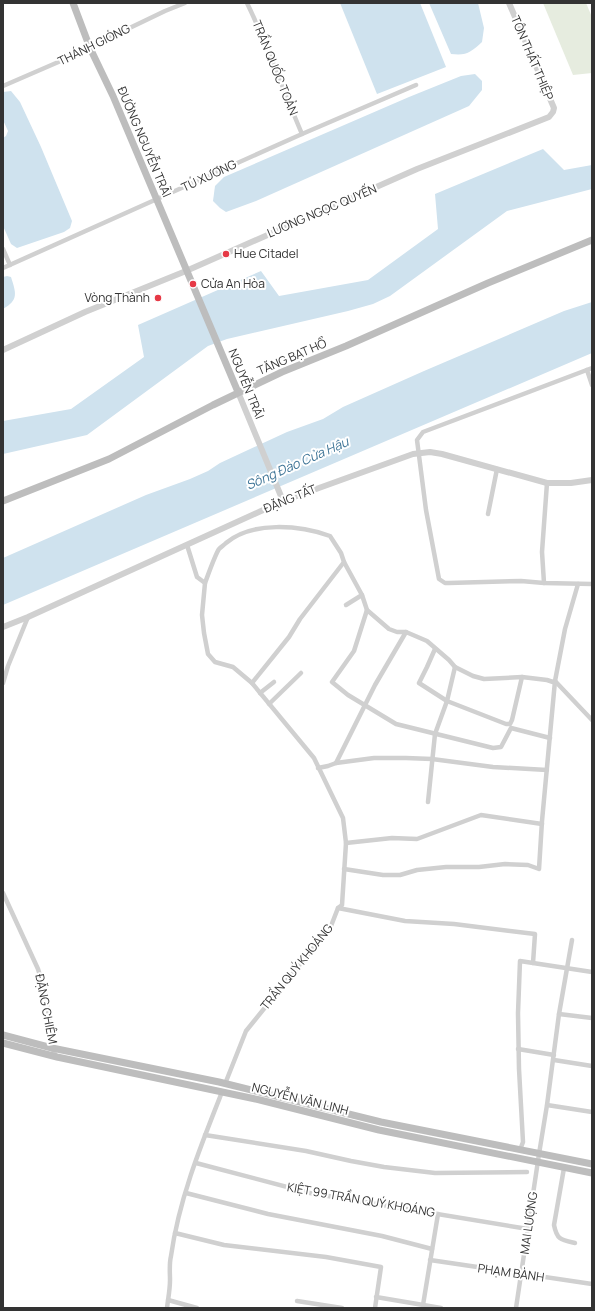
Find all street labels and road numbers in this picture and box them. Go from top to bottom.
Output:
street label: TÔN THẤT THIỆP [507,13,558,103]
street label: TRẦN QUỐC TOẢN [249,17,303,118]
street label: THÁNH GIÓNG [55,19,133,69]
street label: ĐƯỜNG NGUYỄN TRÃI [113,84,176,200]
street label: TÚ XƯƠNG [178,155,240,196]
street label: LƯƠNG NGỌC QUYẾN [264,179,379,241]
street label: TĂNG BẠT HỔ [254,334,329,379]
street label: NGUYỄN TRÃI [225,346,269,421]
street label: ĐẶNG TẤT [261,480,319,517]
street label: TRẦN QUÝ KHOÁNG [256,919,337,1013]
street label: ĐẶNG CHIÊM [31,972,62,1045]
street label: NGUYỄN VĂN LINH [250,1077,351,1119]
street label: KIỆT 99 TRẦN QUÝ KHOÁNG [286,1178,437,1221]
street label: MAI LƯỢNG [516,1190,541,1255]
street label: PHẠM BÀNH [477,1259,545,1286]

